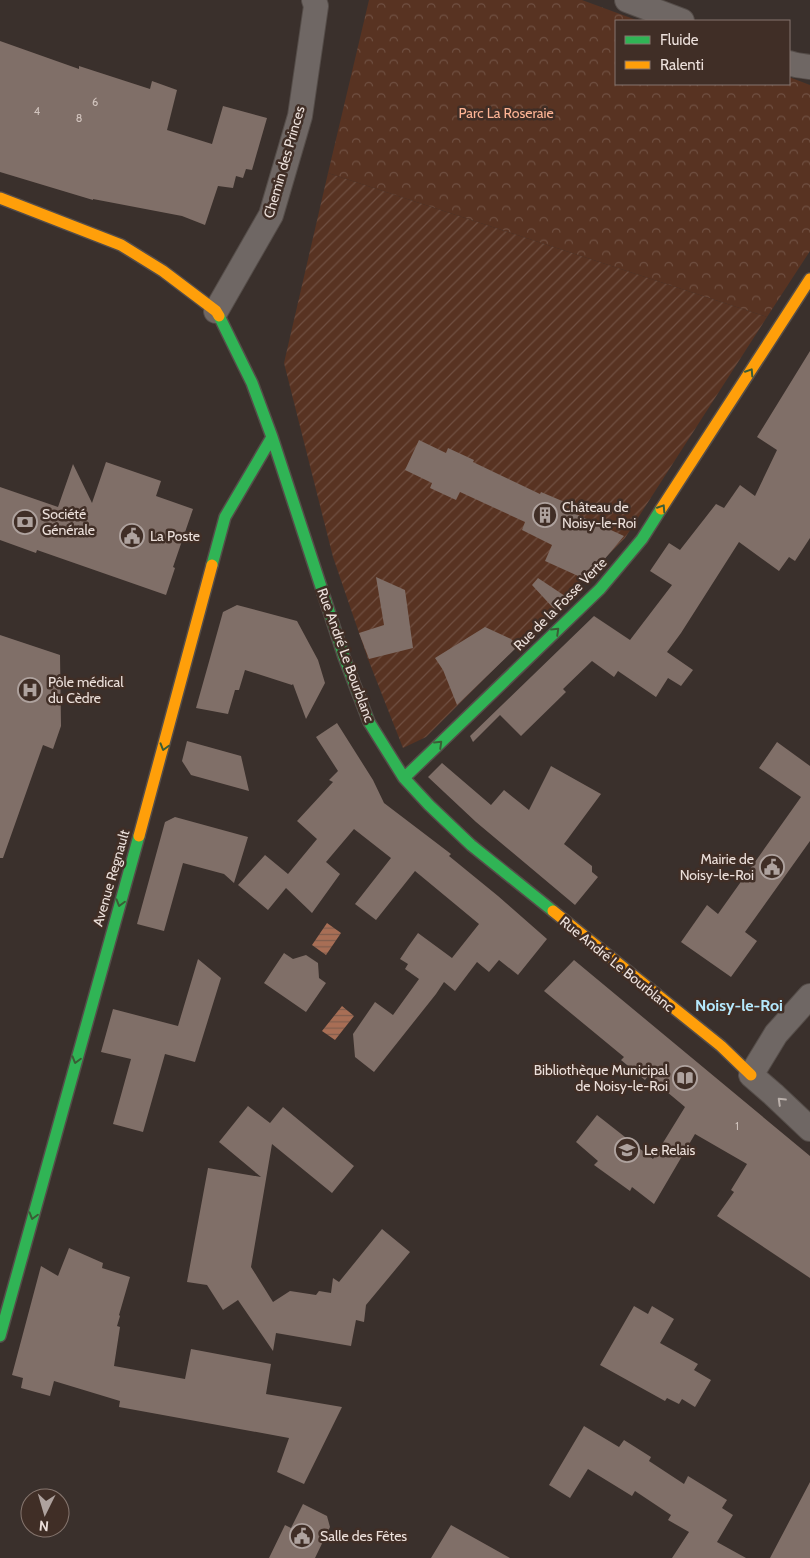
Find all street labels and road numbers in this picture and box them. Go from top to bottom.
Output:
street label: Chemin des Princes [259,104,309,220]
street label: Rue de la Fosse Verte [510,554,610,654]
street label: Rue André Le Bourblanc [313,585,379,725]
street label: Avenue Regnault [89,827,133,928]
street label: Rue André Le Bourblanc [556,912,678,1016]

